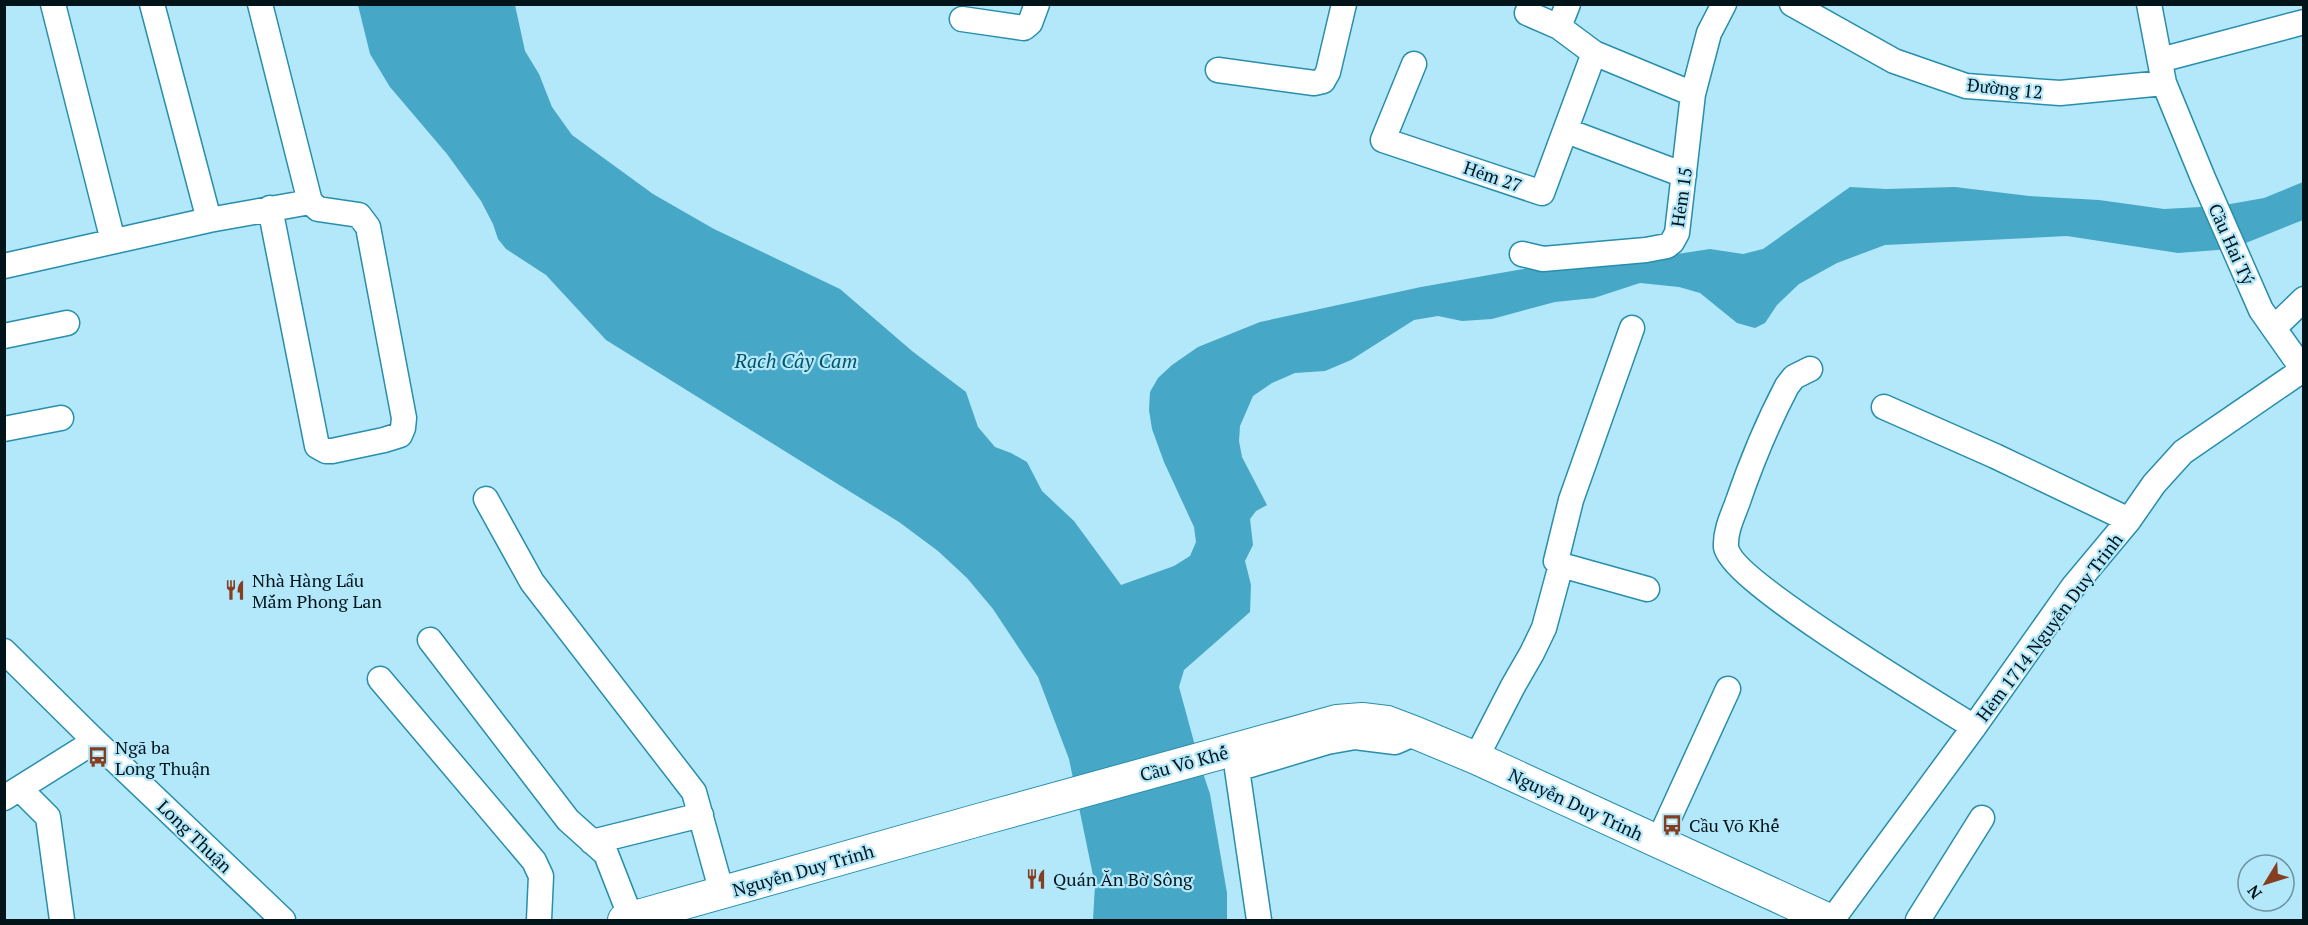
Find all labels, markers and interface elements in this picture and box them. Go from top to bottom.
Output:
street label: Đường 12 [1966,72,2044,104]
street label: Hẻm 27 [1461,155,1525,197]
street label: Hẻm 15 [1665,166,1697,228]
street label: Cầu Hai Tý [2203,200,2261,289]
water label: Rạch Cây Cam [734,347,857,374]
street label: Hẻm 1714 Nguyễn Duy Trinh [1970,528,2128,726]
place label: Nhà Hàng Lẩu Mắm Phong Lan [252,568,382,613]
restaurant icon: Nhà Hàng Lẩu Mắm Phong Lan [223,578,247,602]
place label: Ngã ba Long Thuận [115,735,210,780]
street label: Cầu Võ Khế [1137,740,1231,786]
bus stop icon: Ngã ba Long Thuận [86,745,110,769]
street label: Nguyễn Duy Trinh [1505,762,1648,846]
street label: Long Thuận [152,794,238,878]
bus stop icon: Cầu Võ Khế [1660,813,1684,837]
place label: Cầu Võ Khế [1689,813,1779,837]
street label: Nguyễn Duy Trinh [730,838,877,902]
north arrow [2236,853,2296,913]
restaurant icon: Quán Ăn Bờ Sông [1024,867,1048,891]
place label: Quán Ăn Bờ Sông [1053,867,1193,891]
text: N [2242,881,2267,904]

